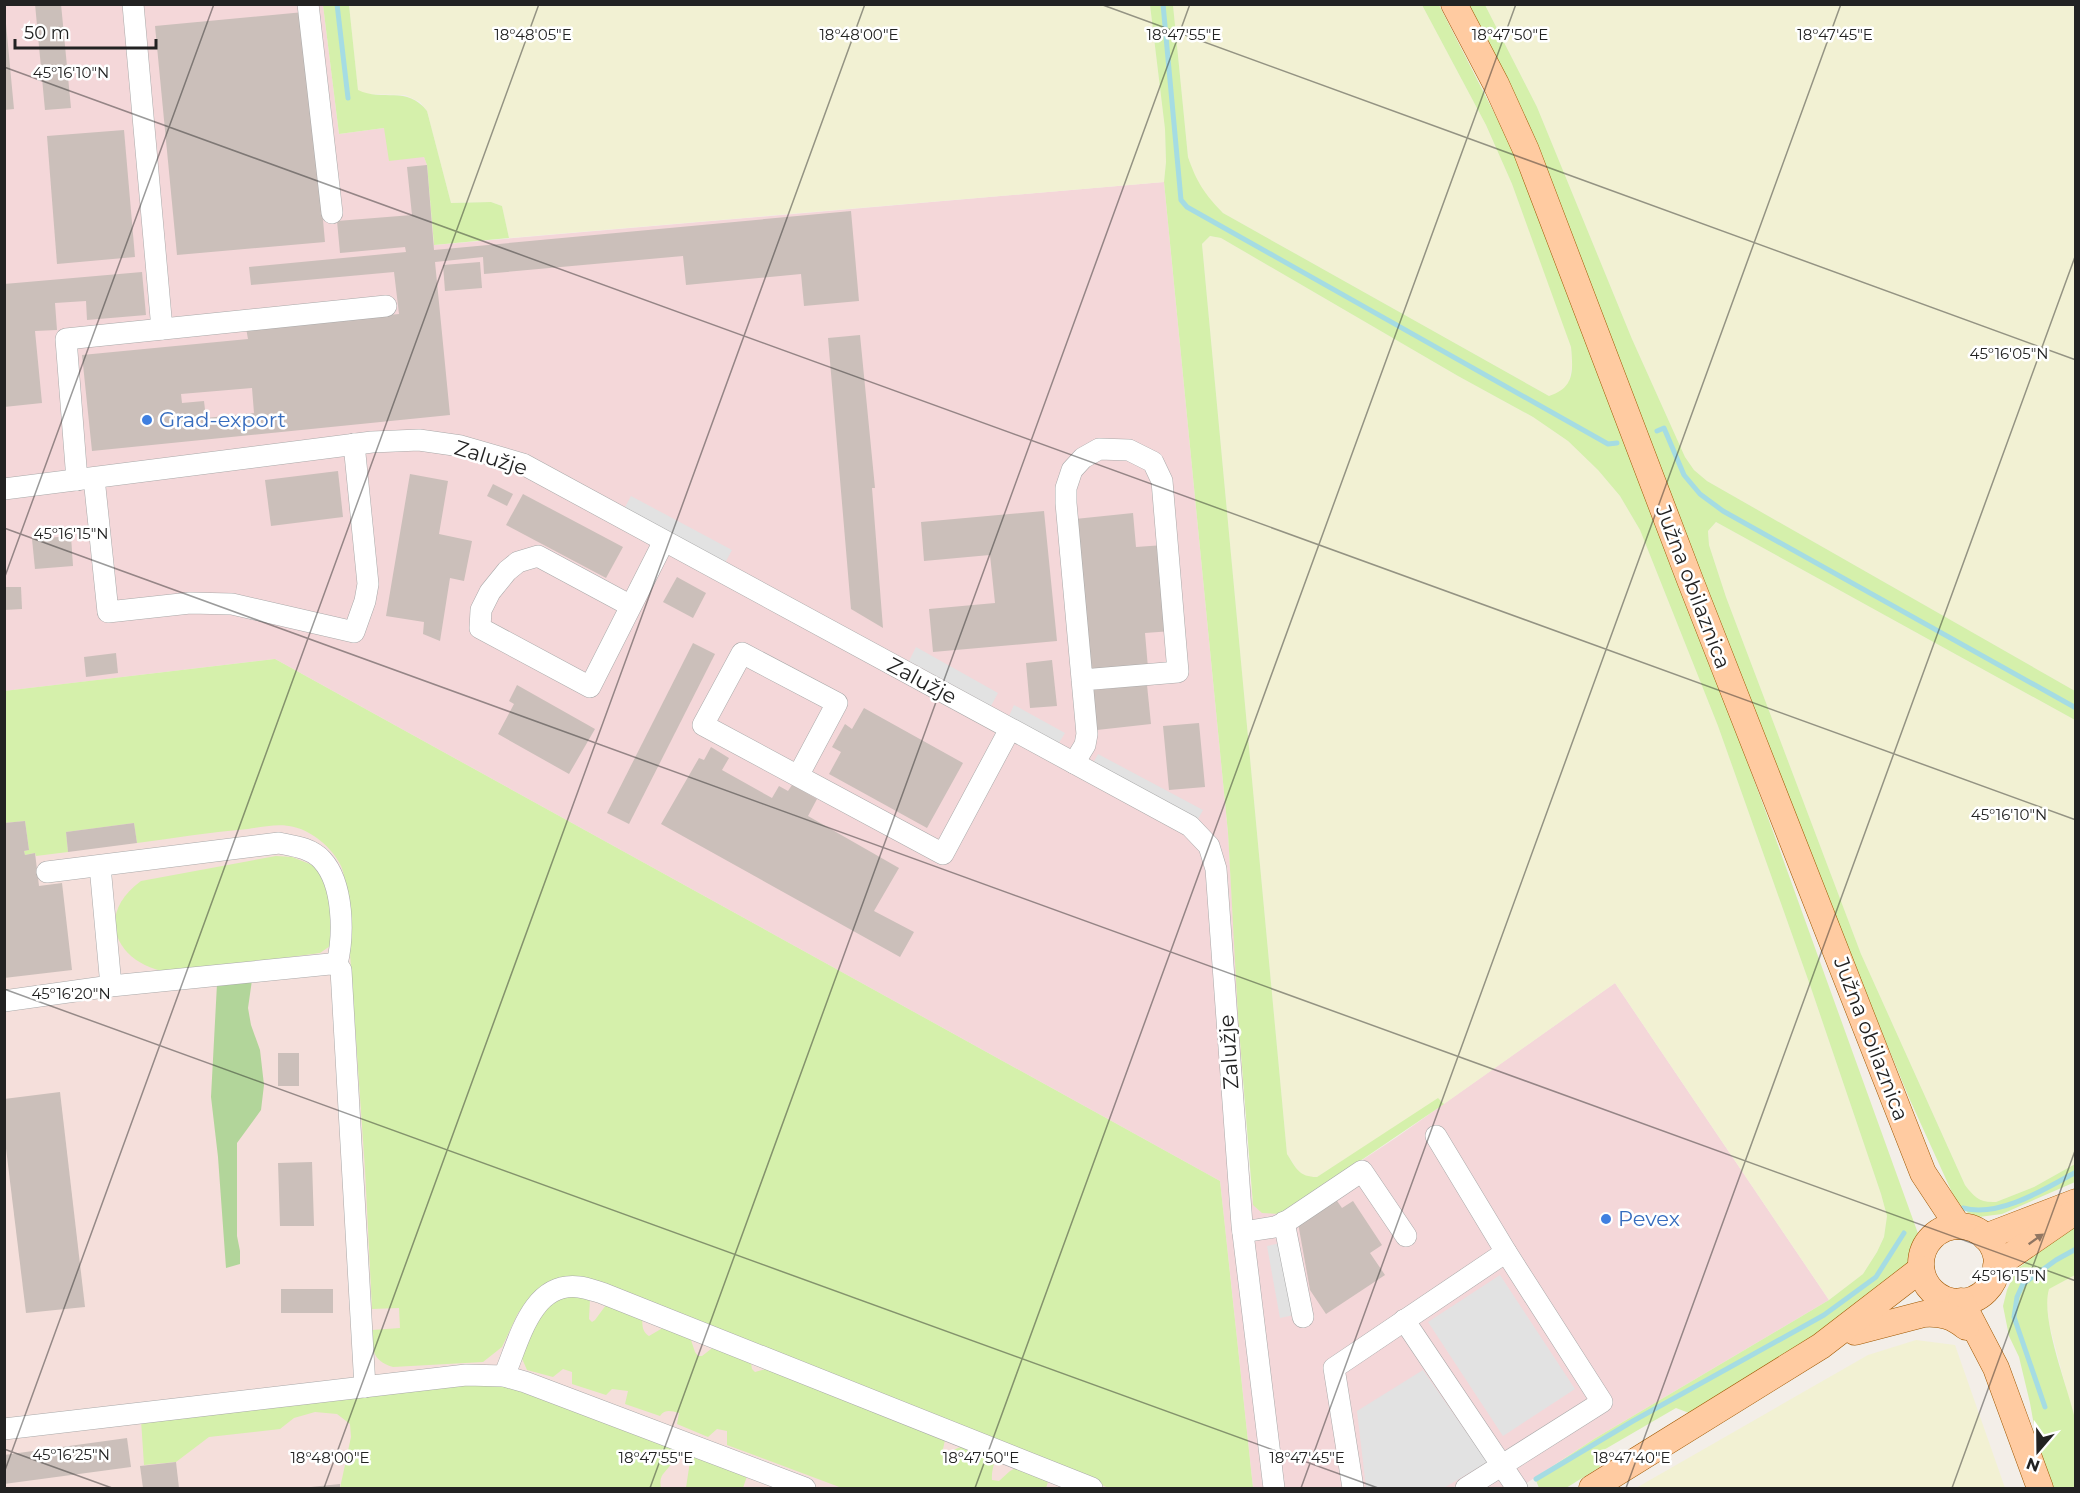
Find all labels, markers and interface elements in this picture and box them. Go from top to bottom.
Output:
scale bar [15,12,156,50]
text: 50 m [24,22,70,44]
text: 18°48'05"E [494,25,572,44]
text: 18°48'00"E [819,25,899,44]
text: 18°47'55"E [1147,25,1221,44]
text: 18°47'50"E [1472,25,1548,44]
text: 18°47'45"E [1797,25,1873,44]
text: 45°16'10"N [33,63,109,82]
text: 45°16'05"N [1970,344,2048,363]
place label: Grad-export [159,407,286,432]
marker: Grad-export [140,413,154,427]
street label: Zalužje [452,435,531,480]
street label: Južna obilaznica [1650,500,1736,672]
text: 45°16'15"N [34,524,108,543]
street label: Zalužje [883,652,961,709]
text: 45°16'10"N [1971,805,2047,824]
street label: Južna obilaznica [1828,952,1914,1124]
text: 45°16'20"N [31,984,111,1003]
street label: Zalužje [1213,1014,1244,1090]
place label: Pevex [1618,1206,1680,1231]
marker: Pevex [1599,1212,1613,1226]
one-way arrow [2028,1234,2044,1245]
text: 45°16'15"N [1972,1266,2046,1285]
north arrow [2008,1421,2068,1481]
text: 45°16'25"N [32,1445,110,1464]
text: 18°48'00"E [290,1448,370,1467]
text: 18°47'55"E [619,1448,693,1467]
text: 18°47'50"E [943,1448,1019,1467]
text: 18°47'45"E [1269,1448,1345,1467]
text: 18°47'40"E [1593,1448,1671,1467]
text: N [2024,1453,2042,1476]

